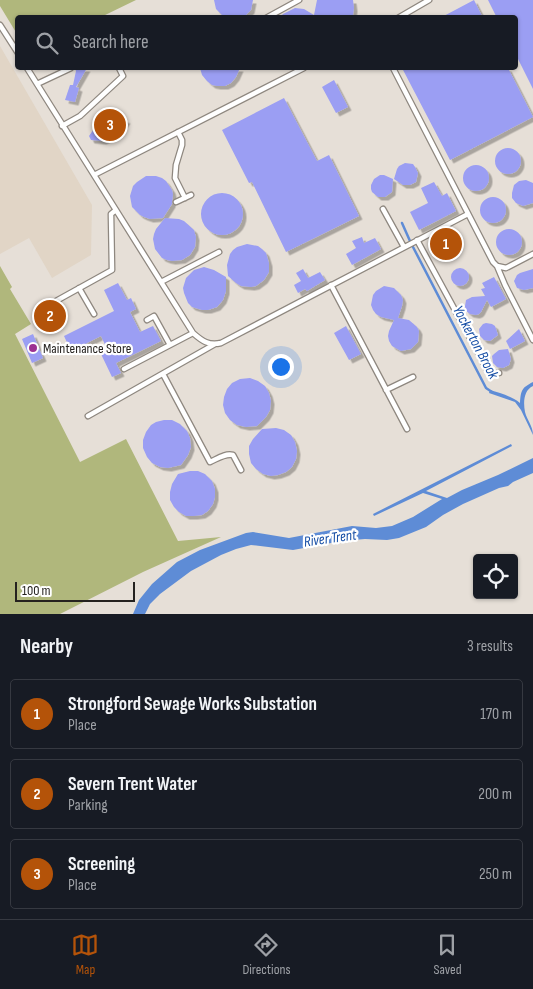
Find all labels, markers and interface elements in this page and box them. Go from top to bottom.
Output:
search box [15,15,518,70]
icon: search [33,29,61,57]
text: Search here [73,31,149,54]
pin: 3 [94,106,126,144]
pin: 1 [430,225,462,263]
pin: 2 [34,297,66,335]
water label: Yockerton Brook [448,302,503,383]
place label: Maintenance Store [43,340,131,357]
marker: Maintenance Store [27,342,39,354]
your location [268,354,294,380]
water label: River Trent [303,525,358,552]
map controls [473,554,518,599]
button: locate [473,554,518,599]
scale bar [15,579,135,602]
text: 100 m [22,582,51,599]
text: Nearby [20,634,73,659]
text: 3 results [467,637,513,656]
text: Strongford Sewage Works Substation [68,693,317,716]
text: 1 [34,705,40,724]
text: 170 m [480,705,512,724]
text: Place [68,716,97,735]
text: Severn Trent Water [68,773,197,796]
text: 2 [33,785,41,804]
text: 200 m [478,785,512,804]
text: Parking [68,796,108,815]
text: Screening [68,853,135,876]
text: 3 [33,865,41,884]
text: 250 m [479,865,512,884]
text: Place [68,876,97,895]
tab: Map [71,931,99,978]
tab: Directions [242,931,291,978]
tab: Saved [433,931,462,978]

